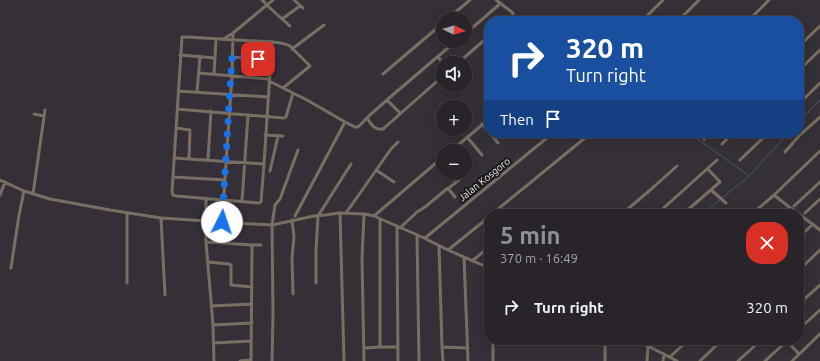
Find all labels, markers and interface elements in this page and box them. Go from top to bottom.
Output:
north arrow [436,12,472,48]
map controls [436,12,472,180]
icon: right [500,32,552,84]
text: 320 m [566,32,644,63]
pin [241,42,275,76]
icon: arrive [247,48,269,70]
button: sound [436,56,472,92]
text: Turn right [566,65,646,85]
button: + [436,100,472,136]
icon: arrive [542,108,564,130]
text: Then [500,111,534,128]
button: − [436,144,472,180]
street label: Jalan Kosgoro [456,155,512,204]
position arrow [201,201,243,243]
text: 5 min [500,222,561,249]
button: close [746,222,788,264]
text: 370 m · 16:49 [500,251,578,265]
icon: right [500,296,522,318]
text: Turn right [534,299,604,316]
text: 320 m [746,299,788,316]

